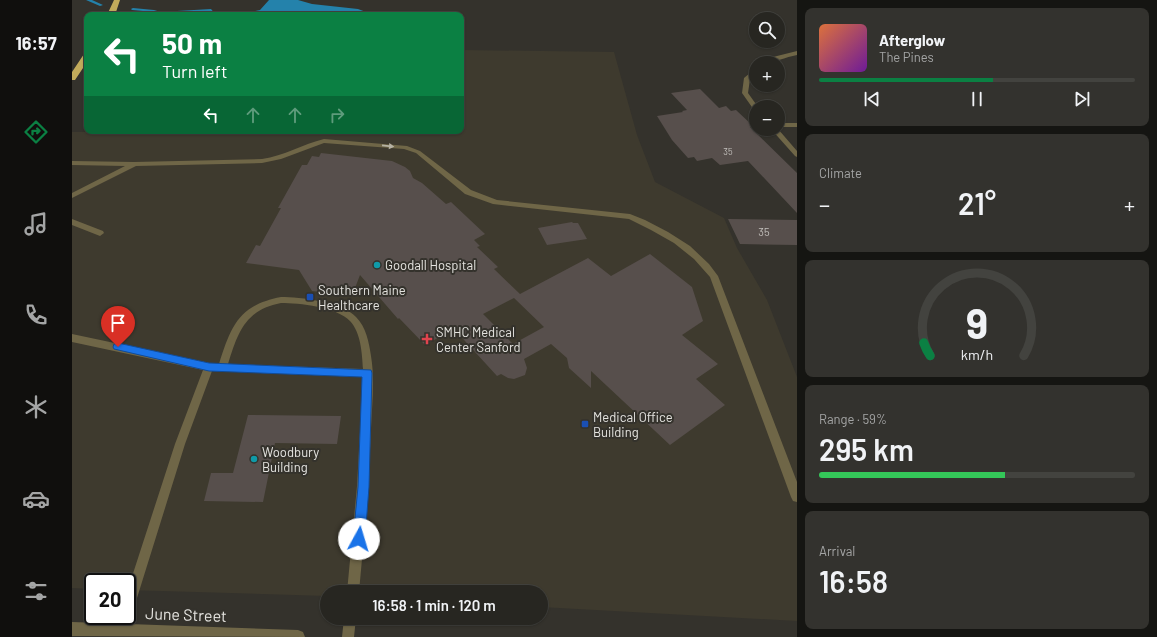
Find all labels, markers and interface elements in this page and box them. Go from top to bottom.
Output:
map controls [749,12,785,136]
button: search [749,12,785,48]
text: 50 m [162,26,222,60]
icon: left [96,28,148,80]
text: Afterglow [879,31,945,49]
text: 16:57 [15,32,57,54]
text: The Pines [879,49,934,65]
button: + [749,56,785,92]
text: Turn left [162,60,228,82]
icon: previous [861,88,883,110]
icon: pause [966,88,988,110]
icon: next [1071,88,1093,110]
button: − [749,100,785,136]
icon: left [200,104,222,126]
icon: ahead [242,104,264,126]
icon: ahead [284,104,306,126]
icon: right [326,104,348,126]
icon: directions [22,118,50,146]
one-way arrow [382,142,394,149]
house number: 35 [723,146,733,157]
text: Climate [819,165,862,181]
text: 21° [958,185,996,221]
text: − [819,191,830,217]
text: + [1124,191,1135,217]
icon: music [22,210,50,238]
house number: 35 [758,225,770,238]
place label: Goodall Hospital [385,257,476,273]
marker: Goodall Hospital [372,260,382,270]
place label: Southern Maine Healthcare [318,282,406,313]
marker: Southern Maine Healthcare [305,292,315,302]
text: 9 [966,297,988,347]
icon: phone [22,301,50,329]
pin [101,306,135,347]
icon: arrive [107,312,129,334]
place label: SMHC Medical Center Sanford [436,324,521,355]
marker: SMHC Medical Center Sanford [421,333,433,345]
text: km/h [961,346,993,363]
icon: climate [22,393,50,421]
place label: Medical Office Building [593,409,673,440]
text: Range · 59% [819,411,887,427]
marker: Medical Office Building [580,419,590,429]
text: 295 km [819,431,914,467]
place label: Woodbury Building [262,444,319,475]
marker: Woodbury Building [249,454,259,464]
icon: car [22,485,50,513]
position arrow [338,518,380,560]
text: Arrival [819,543,855,559]
text: 16:58 [819,563,888,599]
speed limit sign: 20 [84,573,136,625]
icon: filters [22,577,50,605]
text: 16:58 · 1 min · 120 m [372,596,496,614]
street label: June Street [145,603,227,625]

